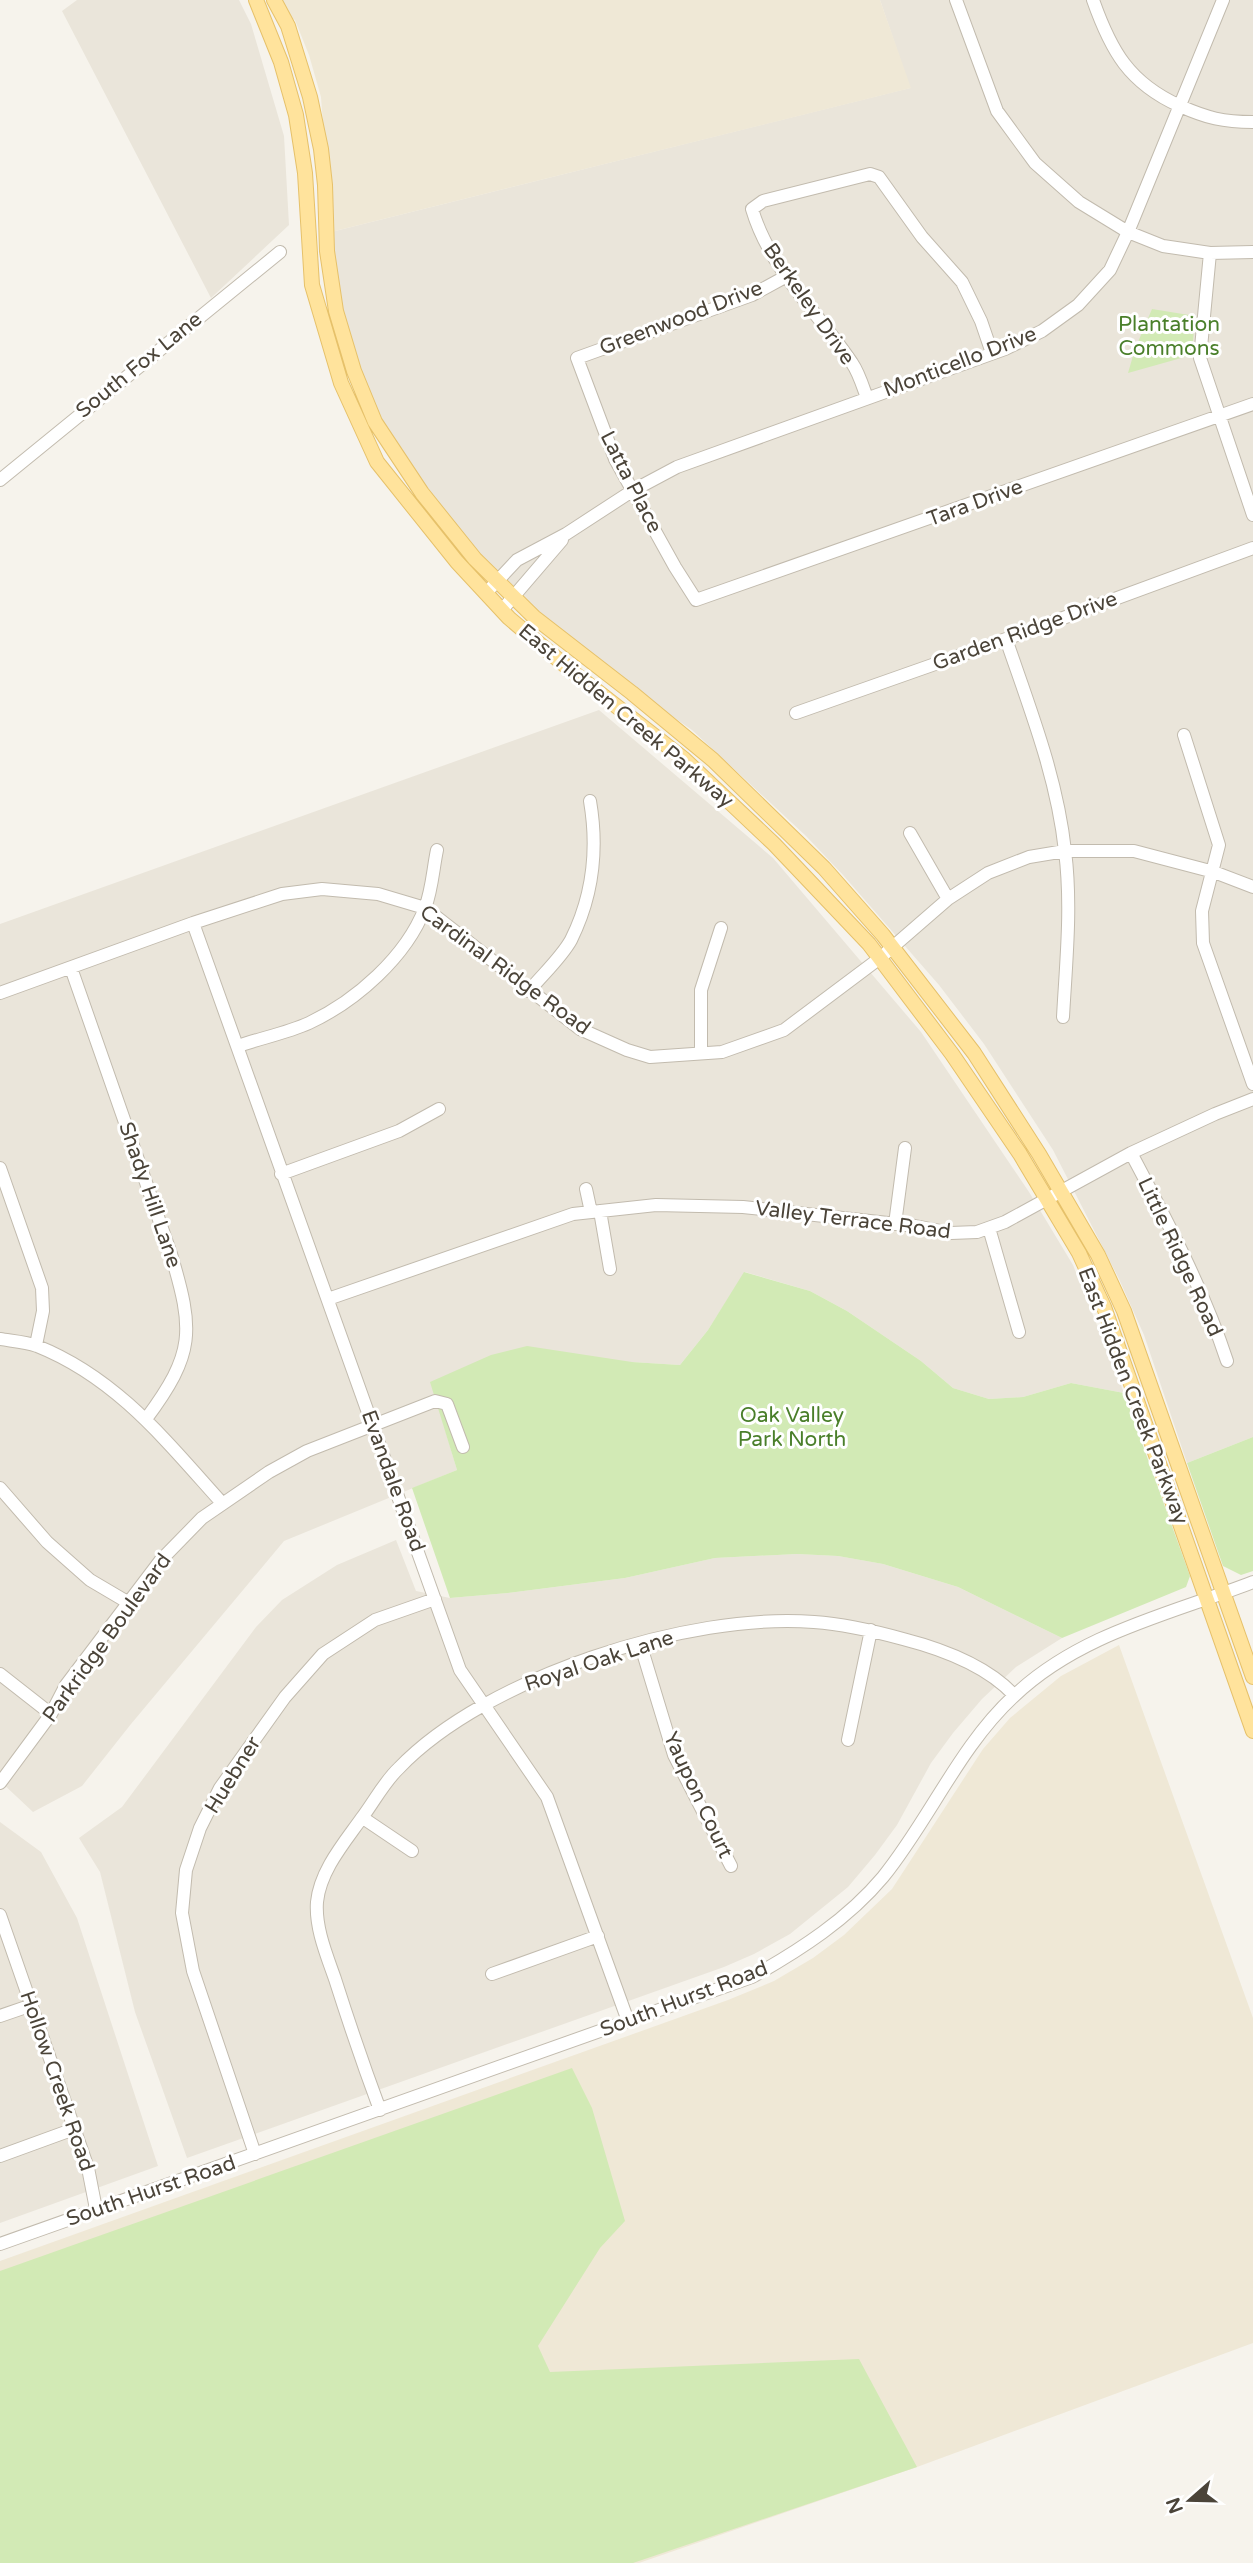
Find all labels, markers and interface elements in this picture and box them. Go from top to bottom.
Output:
street label: Berkeley Drive [758,238,860,370]
street label: Greenwood Drive [596,275,766,361]
street label: South Fox Lane [71,307,207,423]
park label: Plantation Commons [1118,312,1220,361]
street label: Monticello Drive [880,321,1040,403]
street label: Latta Place [595,427,667,537]
street label: Tara Drive [924,474,1026,532]
street label: Garden Ridge Drive [929,586,1121,676]
street label: East Hidden Creek Parkway [513,619,739,813]
street label: Cardinal Ridge Road [415,900,595,1040]
street label: Shady Hill Lane [113,1119,187,1271]
street label: Little Ridge Road [1132,1173,1228,1341]
street label: Valley Terrace Road [754,1196,952,1244]
street label: East Hidden Creek Parkway [1072,1264,1194,1528]
park label: Oak Valley Park North [738,1403,846,1452]
street label: Evandale Road [356,1407,430,1555]
street label: Parkridge Boulevard [37,1549,177,1727]
street label: Royal Oak Lane [521,1625,677,1697]
street label: Yaupon Court [658,1728,738,1862]
street label: Huebner [200,1732,266,1818]
street label: South Hurst Road [597,1956,771,2042]
street label: Hollow Creek Road [14,1988,100,2174]
street label: South Hurst Road [63,2150,239,2232]
north arrow [1155,2465,1225,2535]
text: N [1162,2495,1188,2516]

